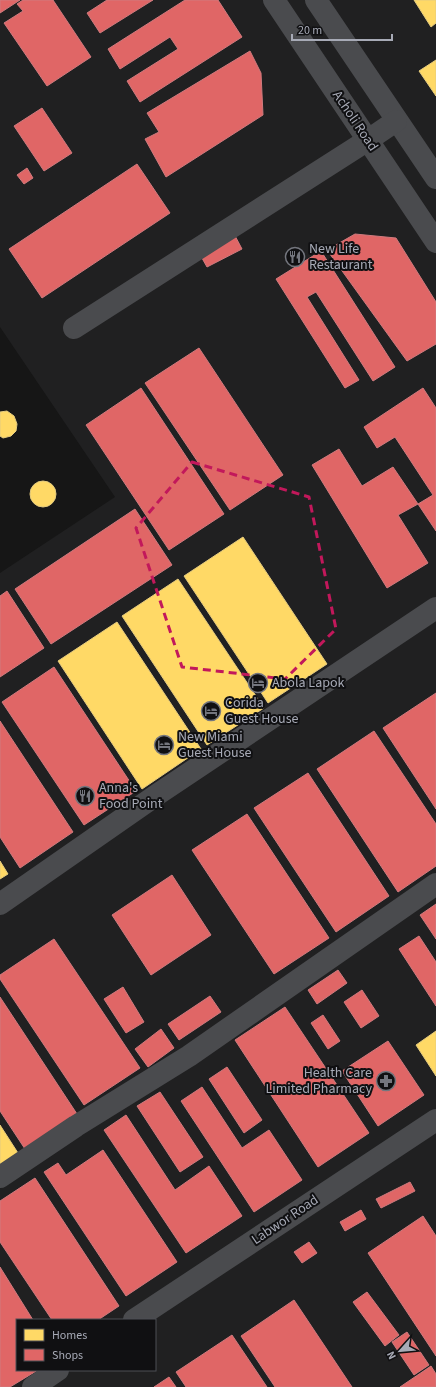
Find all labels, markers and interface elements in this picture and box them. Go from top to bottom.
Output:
scale bar [292,16,392,42]
text: 20 m [298,22,322,39]
street label: Acholi Road [327,87,383,155]
place label: New Life Restaurant [309,239,373,275]
restaurant icon: New Life Restaurant [284,246,306,268]
hotel icon: Abola Lapok [247,672,269,694]
place label: Abola Lapok [272,673,345,693]
place label: Corida Guest House [225,693,299,729]
hotel icon: Corida Guest House [200,700,222,722]
place label: New Miami Guest House [178,727,252,763]
hotel icon: New Miami Guest House [153,734,175,756]
place label: Anna's Food Point [99,778,163,814]
restaurant icon: Anna's Food Point [74,785,96,807]
place label: Health Care Limited Pharmacy [266,1063,372,1099]
pharmacy icon: Health Care Limited Pharmacy [375,1070,397,1092]
street label: Labwor Road [248,1190,322,1250]
legend [16,1319,156,1371]
text: Homes [52,1327,87,1344]
north arrow [380,1331,420,1371]
text: Shops [52,1347,83,1364]
text: N [383,1349,400,1362]

